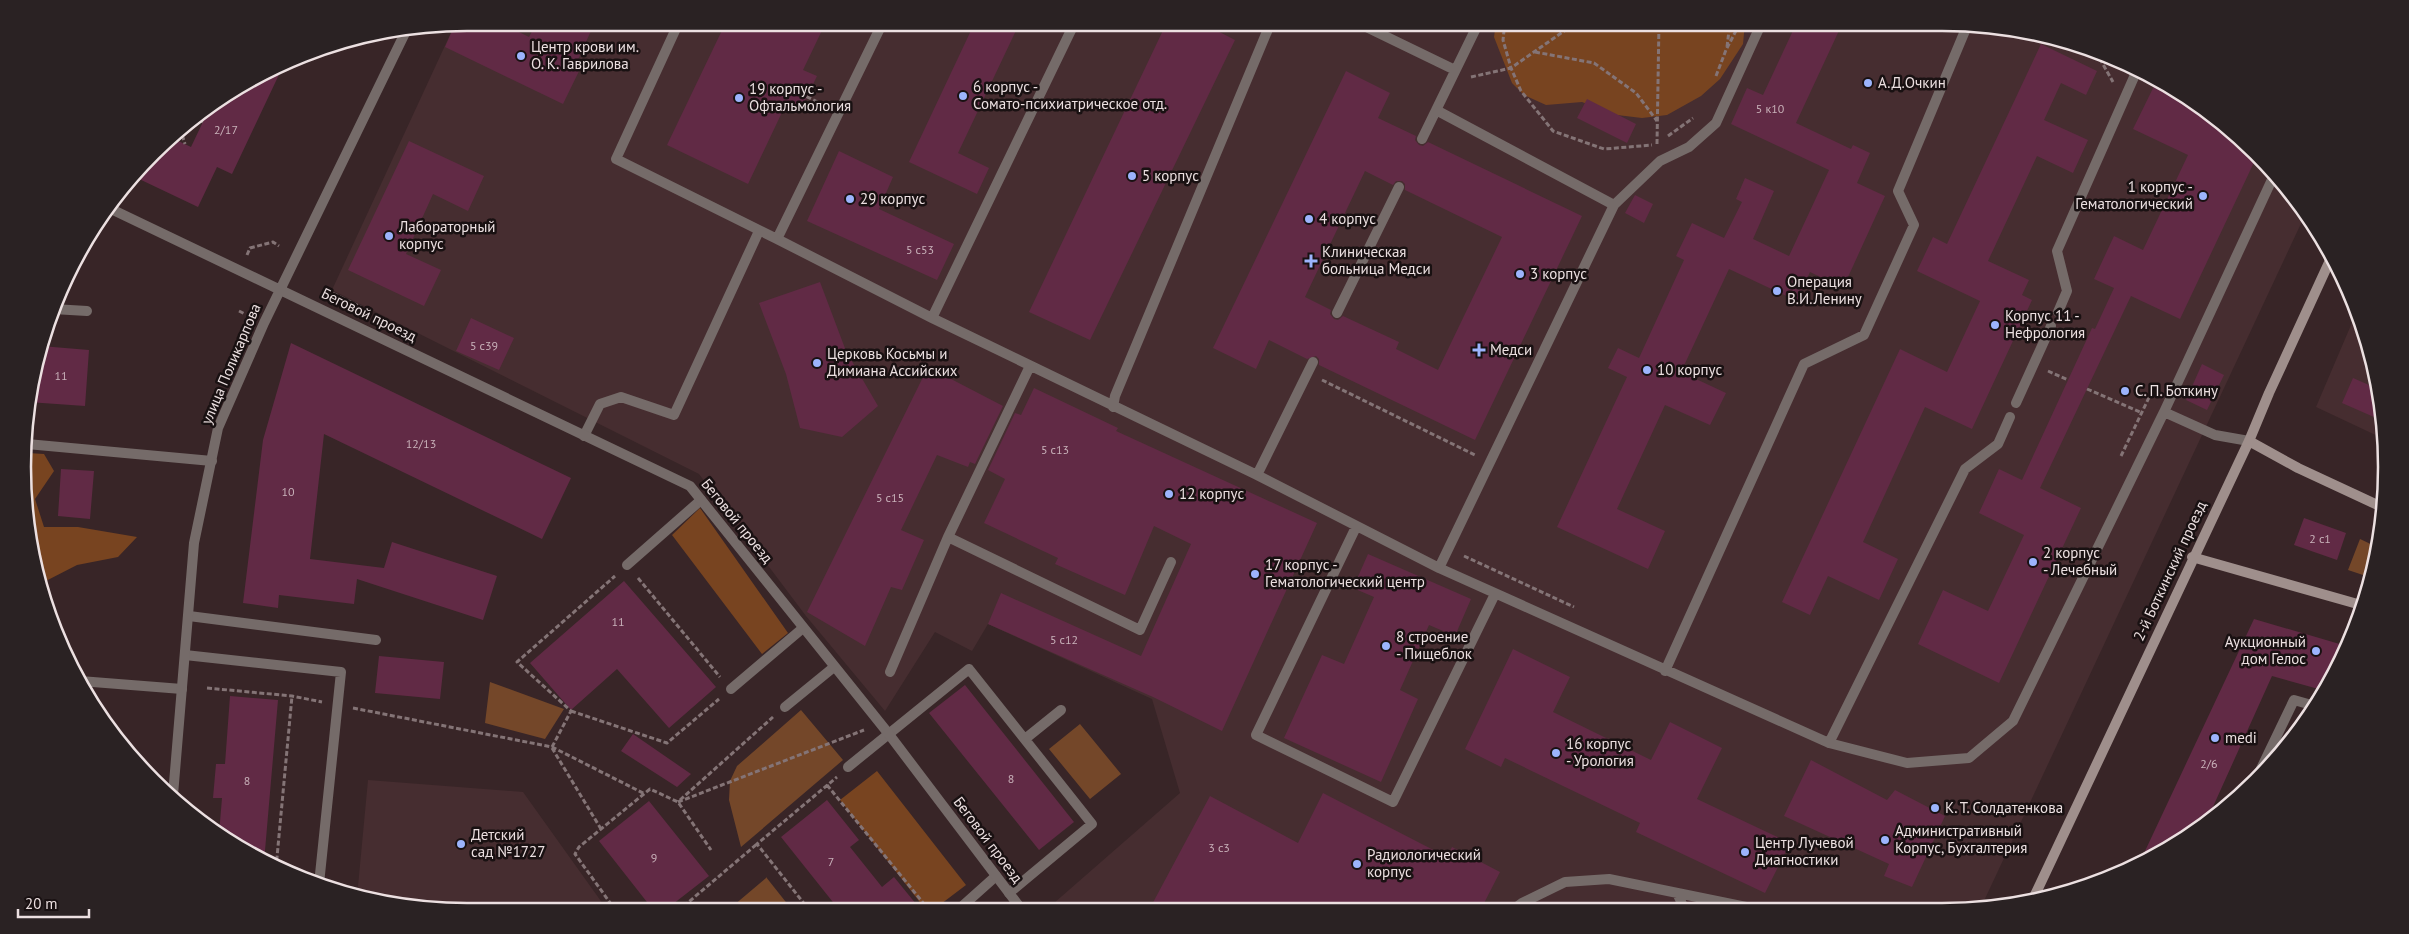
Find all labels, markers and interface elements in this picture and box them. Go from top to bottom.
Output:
place label: Центр крови им. О. К. Гаврилова [531,37,639,73]
marker: Центр крови им. О. К. Гаврилова [515,50,527,62]
place label: А.Д.Очкин [1878,73,1946,92]
place label: 6 корпус - Сомато-психиатрическое отд. [973,77,1167,113]
marker: А.Д.Очкин [1862,77,1874,89]
place label: 19 корпус - Офтальмология [749,79,851,115]
marker: 6 корпус - Сомато-психиатрическое отд. [957,90,969,102]
marker: 19 корпус - Офтальмология [733,92,745,104]
house number: 5 к10 [1756,101,1785,116]
house number: 2/17 [214,122,238,137]
place label: 5 корпус [1142,166,1199,185]
marker: 5 корпус [1126,170,1138,182]
place label: 1 корпус - Гематологический [2075,177,2193,213]
place label: 29 корпус [860,189,925,208]
marker: 1 корпус - Гематологический [2197,190,2209,202]
marker: 29 корпус [844,193,856,205]
place label: 4 корпус [1319,209,1376,228]
marker: 4 корпус [1303,213,1315,225]
place label: Лабораторный корпус [398,217,496,253]
marker: Лабораторный корпус [383,230,395,242]
house number: 5 с53 [906,242,934,257]
place label: Клиническая больница Медси [1322,242,1431,278]
marker: Клиническая больница Медси [1304,254,1318,268]
place label: 3 корпус [1530,264,1587,283]
marker: 3 корпус [1514,268,1526,280]
place label: Операция В.И.Ленину [1787,272,1862,308]
street label: Беговой проезд [319,283,420,346]
marker: Операция В.И.Ленину [1771,285,1783,297]
street label: улица Поликарпова [197,301,265,427]
place label: Корпус 11 - Нефрология [2005,306,2085,342]
marker: Корпус 11 - Нефрология [1989,319,2001,331]
house number: 5 с39 [470,338,498,353]
place label: Медси [1490,340,1532,359]
marker: Медси [1472,343,1486,357]
place label: Церковь Косьмы и Димиана Ассийских [827,344,958,380]
marker: Церковь Косьмы и Димиана Ассийских [811,357,823,369]
place label: 10 корпус [1657,360,1722,379]
marker: 10 корпус [1641,364,1653,376]
house number: 11 [54,368,68,383]
place label: С. П. Боткину [2135,381,2218,400]
marker: С. П. Боткину [2119,385,2131,397]
house number: 12/13 [406,436,436,451]
house number: 5 с13 [1041,442,1069,457]
street label: Беговой проезд [697,475,777,567]
house number: 10 [281,484,295,499]
place label: 12 корпус [1179,484,1244,503]
marker: 12 корпус [1163,488,1175,500]
house number: 5 с15 [876,490,904,505]
street label: 2-й Боткинский проезд [2129,498,2210,644]
house number: 2 с1 [2309,531,2331,546]
place label: 2 корпус - Лечебный [2043,543,2117,579]
place label: 17 корпус - Гематологический центр [1265,555,1425,591]
marker: 2 корпус - Лечебный [2027,556,2039,568]
marker: 17 корпус - Гематологический центр [1249,568,1261,580]
house number: 11 [611,614,625,629]
place label: 8 строение - Пищеблок [1396,627,1473,663]
house number: 5 с12 [1050,632,1078,647]
place label: Аукционный дом Гелос [2225,632,2306,668]
marker: 8 строение - Пищеблок [1380,640,1392,652]
marker: Аукционный дом Гелос [2310,645,2322,657]
place label: medi [2225,728,2257,747]
marker: medi [2209,732,2221,744]
place label: 16 корпус - Урология [1566,734,1634,770]
marker: 16 корпус - Урология [1550,747,1562,759]
house number: 2/6 [2200,756,2218,771]
house number: 8 [1008,771,1014,786]
house number: 8 [244,773,250,788]
street label: Беговой проезд [950,793,1027,887]
place label: К. Т. Солдатенкова [1945,798,2063,817]
marker: К. Т. Солдатенкова [1929,802,1941,814]
place label: Административный Корпус, Бухгалтерия [1895,821,2027,857]
place label: Детский сад №1727 [471,825,545,861]
place label: Центр Лучевой Диагностики [1755,833,1854,869]
marker: Административный Корпус, Бухгалтерия [1879,834,1891,846]
marker: Детский сад №1727 [455,838,467,850]
house number: 3 с3 [1208,840,1230,855]
place label: Радиологический корпус [1367,845,1481,881]
marker: Центр Лучевой Диагностики [1739,846,1751,858]
house number: 9 [651,850,657,865]
house number: 7 [828,854,834,869]
marker: Радиологический корпус [1351,858,1363,870]
scale bar [18,886,89,918]
text: 20 m [25,894,58,913]

